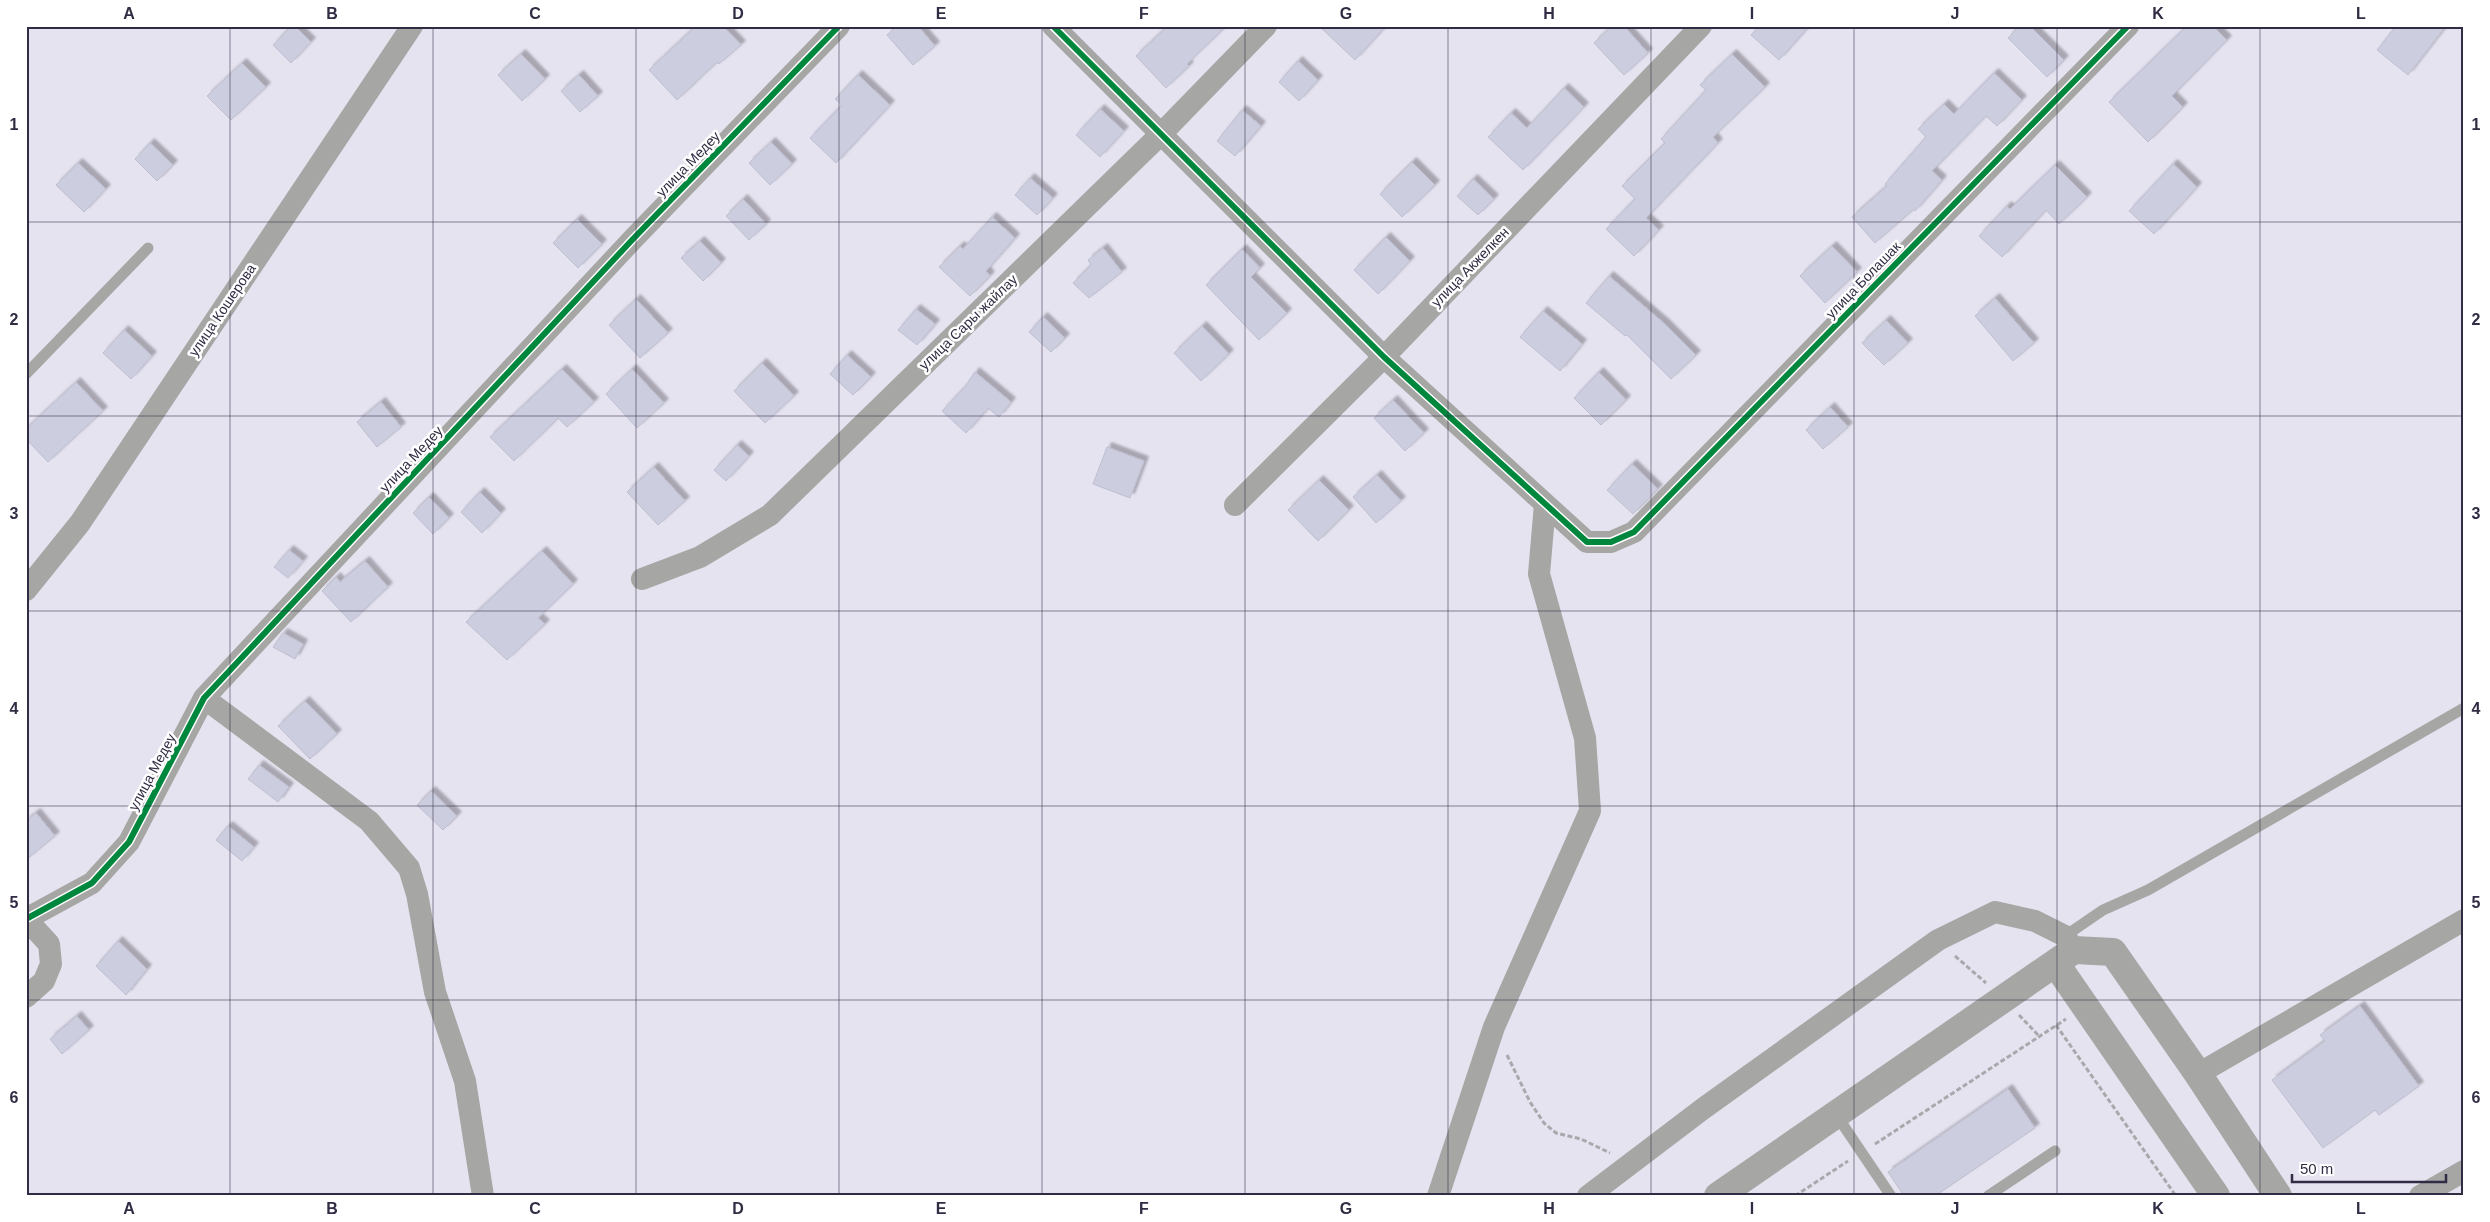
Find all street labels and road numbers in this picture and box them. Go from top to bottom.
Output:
street label: улица Медеу [653,128,723,200]
street label: улица Акжелкен [1428,224,1512,310]
street label: улица Болашак [1822,238,1904,322]
street label: улица Кошерова [185,261,259,359]
street label: улица Сары жайлау [916,271,1020,373]
street label: улица Медеу [376,423,446,495]
street label: улица Медеу [125,731,179,813]

